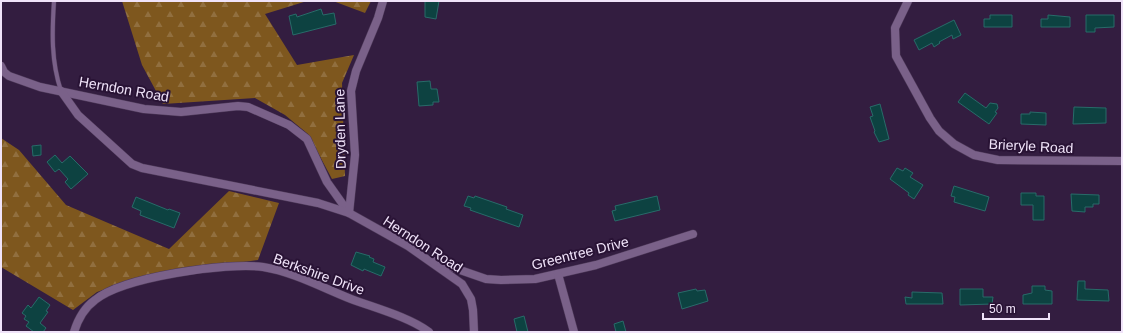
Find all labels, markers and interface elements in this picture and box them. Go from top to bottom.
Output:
street label: Herndon Road [78,73,170,105]
street label: Dryden Lane [331,89,349,169]
street label: Brieryle Road [988,136,1074,156]
street label: Herndon Road [380,212,466,276]
street label: Greentree Drive [530,233,630,273]
street label: Berkshire Drive [271,250,367,298]
scale bar [983,295,1049,321]
text: 50 m [989,302,1016,316]

